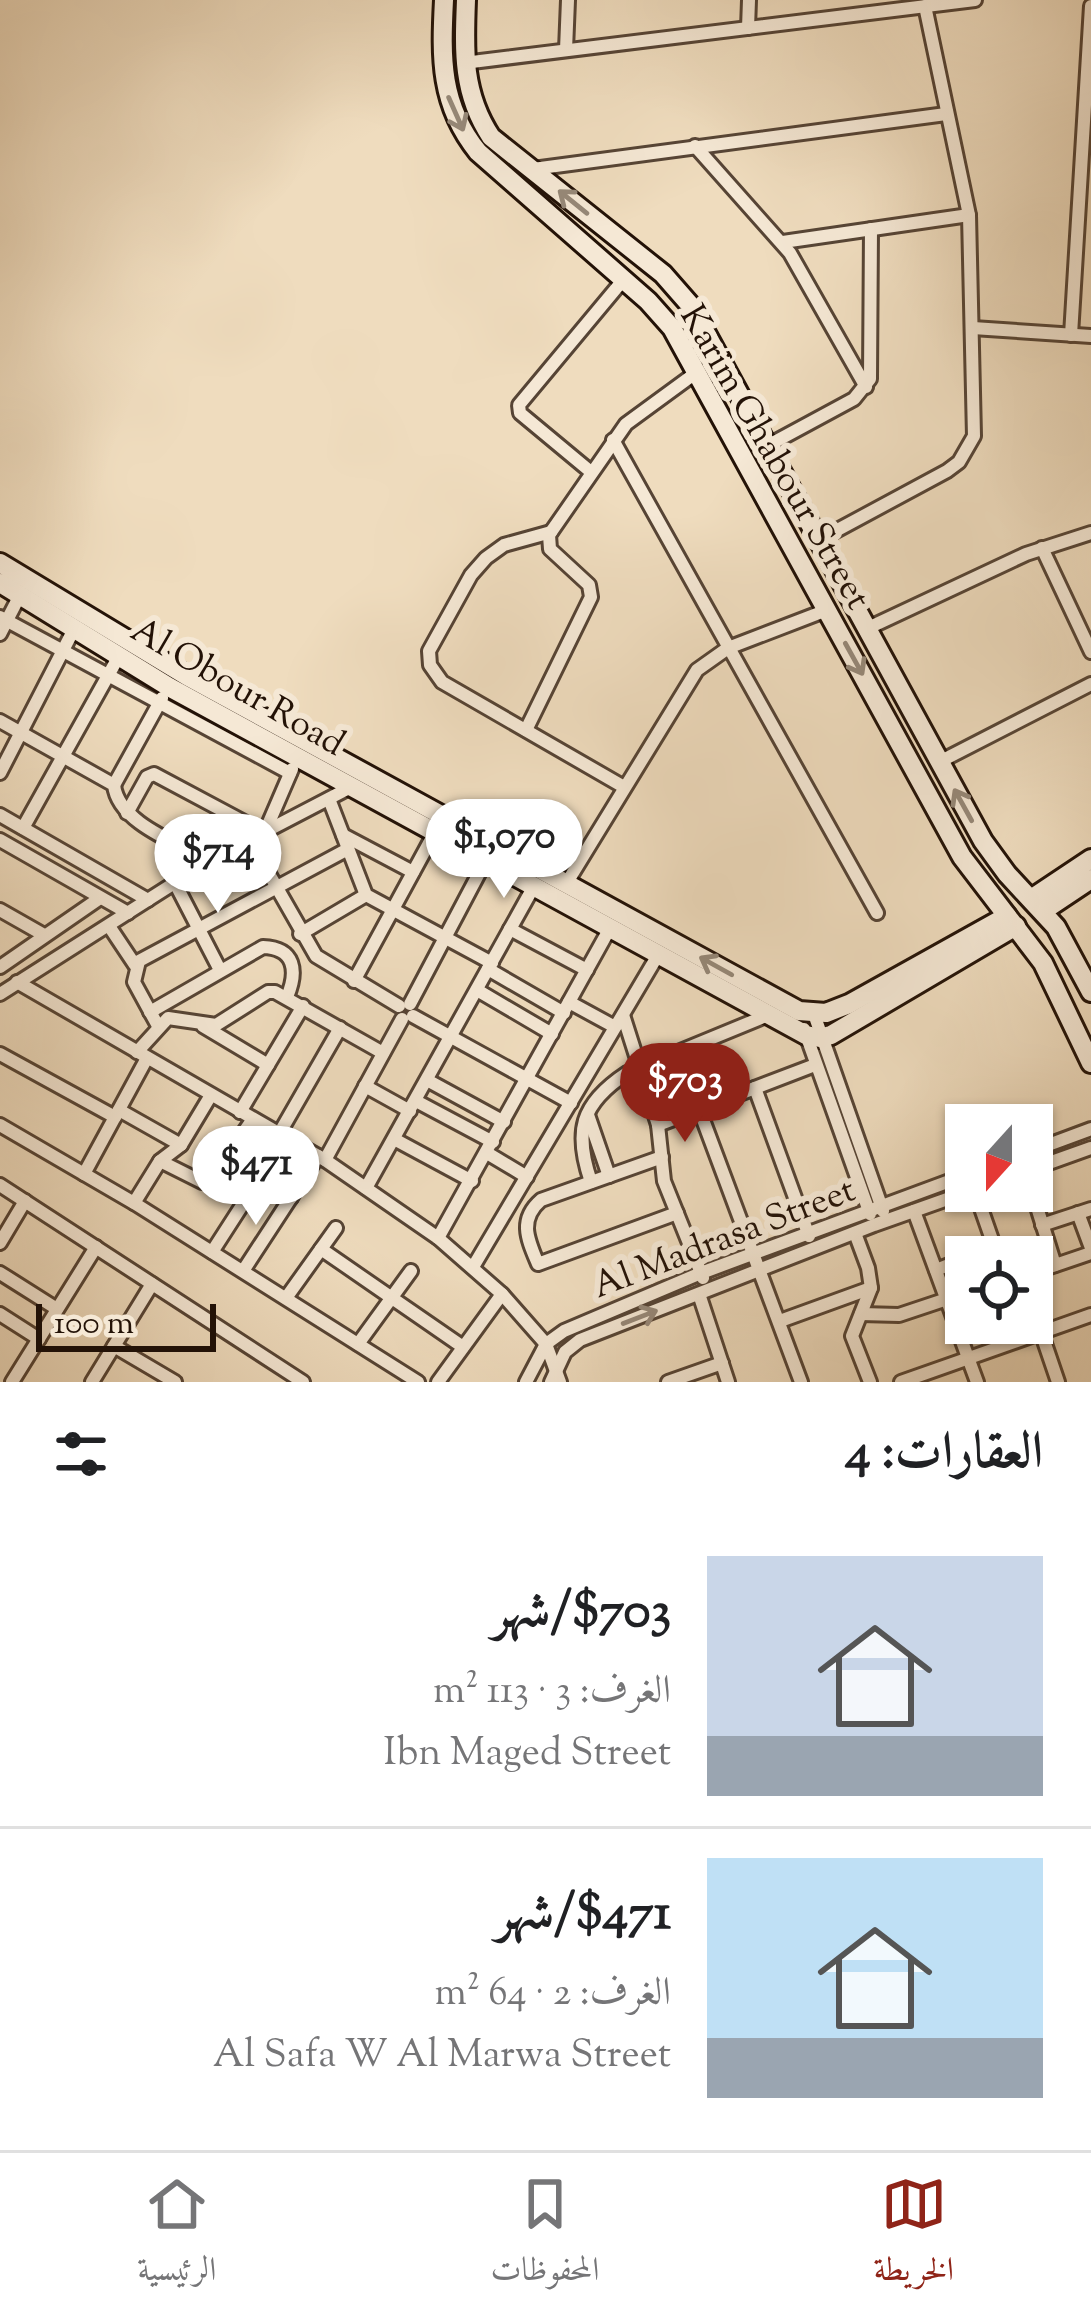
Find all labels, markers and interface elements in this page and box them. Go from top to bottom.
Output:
one-way arrow [446,95,468,131]
one-way arrow [558,189,589,216]
street label: Karim Ghabour Street [665,296,882,620]
street label: Al Obour Road [120,606,354,771]
one-way arrow [843,641,866,676]
one-way arrow [951,789,974,824]
pin: $1,070 [406,799,602,901]
text: $1,070 [453,810,555,866]
pin: $714 [147,814,289,916]
text: $714 [181,825,255,881]
one-way arrow [699,954,734,977]
pin: $703 [614,1043,756,1145]
text: $703 [647,1054,723,1110]
north arrow [945,1104,1053,1212]
map controls [945,1104,1053,1344]
pin: $471 [185,1126,327,1228]
text: $471 [219,1137,293,1193]
street label: Al Madrasa Street [586,1166,863,1314]
button: locate [945,1236,1053,1344]
scale bar [36,1298,216,1351]
text: 100 m [54,1301,134,1349]
one-way arrow [620,1304,657,1326]
text: العقارات: 4 [845,1418,1043,1491]
icon: filters [48,1421,114,1487]
text: $703/شهر [492,1577,671,1650]
icon: home [803,1604,947,1748]
text: الغرف: 3 · 113 m² [433,1665,671,1721]
text: Ibn Maged Street [384,1727,671,1783]
text: $471/شهر [496,1879,671,1952]
icon: home [803,1906,947,2050]
text: الغرف: 2 · 64 m² [435,1967,671,2023]
text: Al Safa W Al Marwa Street [213,2029,671,2085]
tab: الرئيسية [137,2171,216,2301]
tab: المحفوظات [491,2171,599,2301]
tab: الخريطة [874,2171,954,2301]

